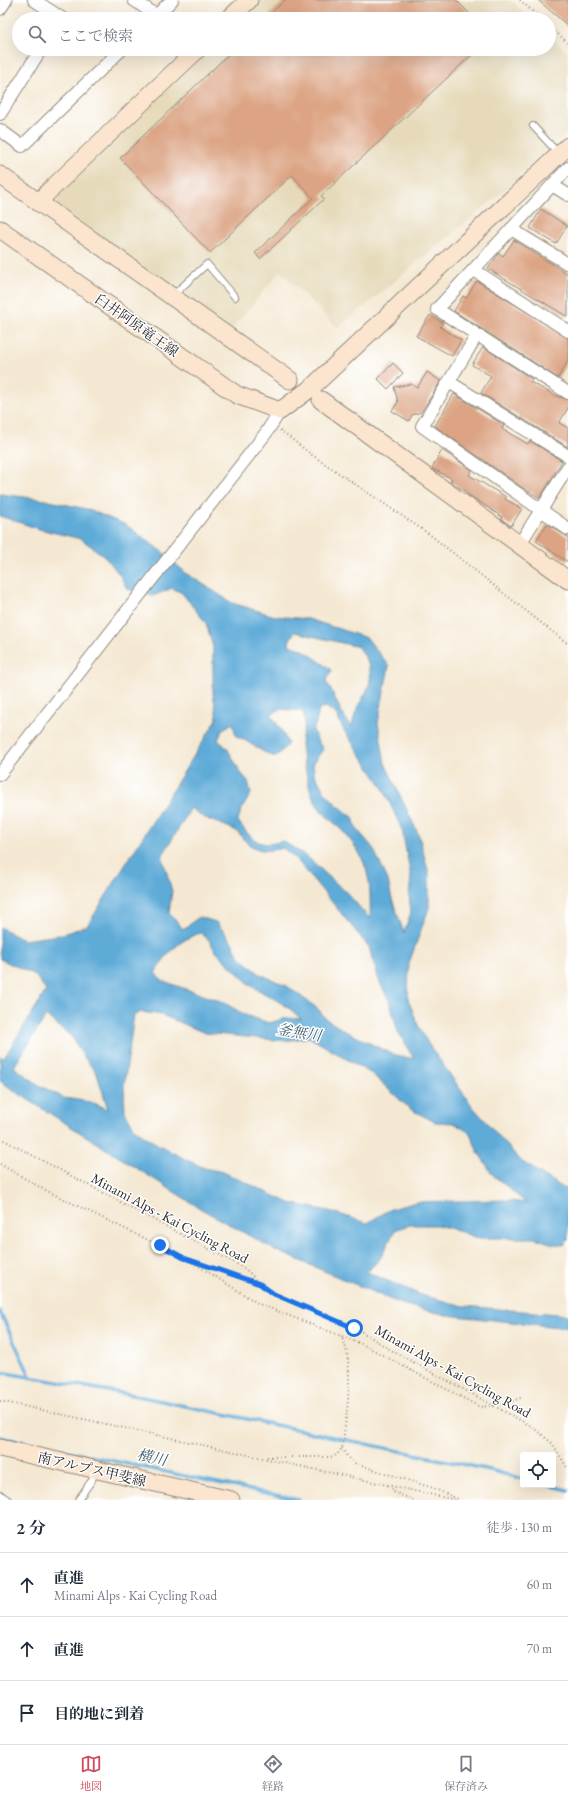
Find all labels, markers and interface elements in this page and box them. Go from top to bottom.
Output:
search box [12,12,556,56]
icon: search [26,23,48,45]
text: ここで検索 [58,26,133,45]
street label: 臼井阿原竜王線 [92,290,182,360]
water label: 釜無川 [275,1019,325,1045]
street label: Minami Alps - Kai Cycling Road [88,1169,253,1268]
route end [151,1236,169,1254]
route start [345,1319,363,1337]
street label: Minami Alps - Kai Cycling Road [372,1321,535,1422]
water label: 横川 [135,1445,171,1470]
street label: 南アルプス甲斐線 [36,1448,148,1490]
map controls [520,1452,556,1488]
button: locate [520,1452,556,1488]
text: 2 分 [16,1517,46,1539]
text: 徒歩 · 130 m [487,1519,552,1536]
text: 直進 [54,1568,84,1587]
icon: ahead [16,1574,38,1596]
text: 60 m [527,1576,552,1593]
text: Minami Alps - Kai Cycling Road [54,1587,217,1604]
icon: ahead [16,1638,38,1660]
text: 直進 [54,1640,84,1659]
text: 70 m [527,1640,552,1657]
icon: arrive [16,1702,38,1724]
text: 目的地に到着 [54,1704,144,1723]
tab: 地図 [80,1753,102,1793]
tab: 経路 [262,1753,284,1793]
tab: 保存済み [444,1753,488,1793]

